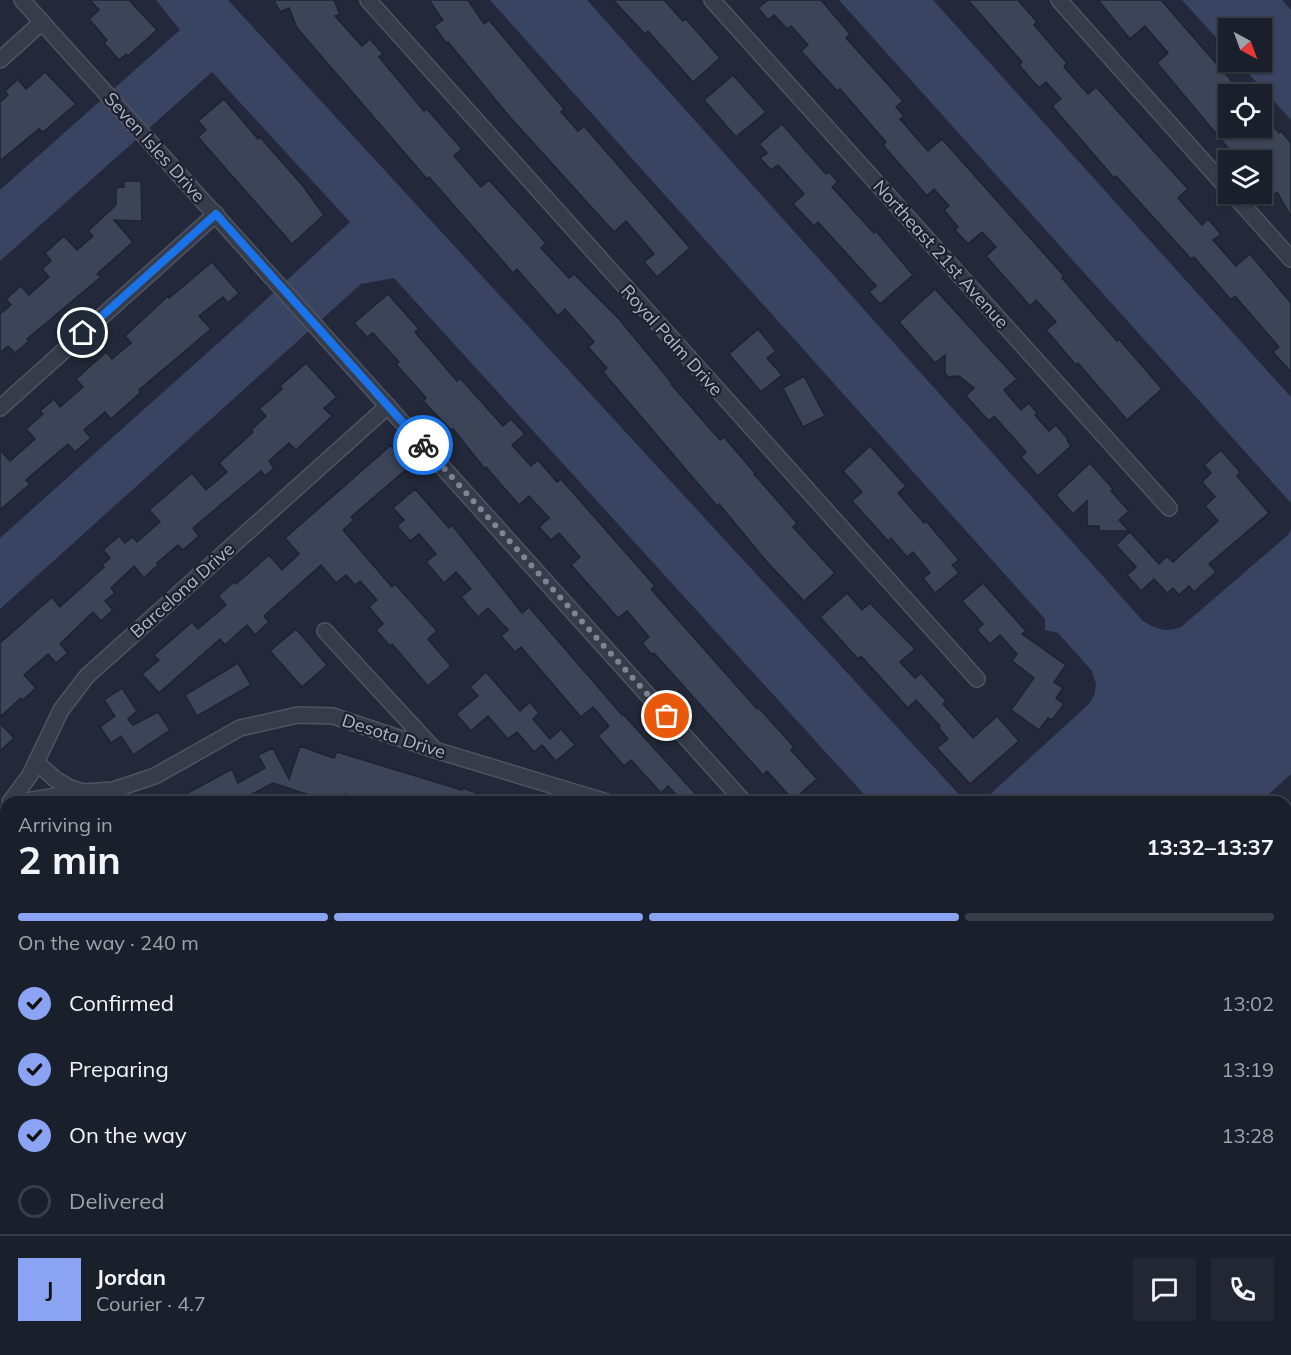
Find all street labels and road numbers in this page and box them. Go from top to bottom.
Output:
street label: Seven Isles Drive [100,87,210,207]
street label: Northeast 21st Avenue [868,175,1014,333]
street label: Royal Palm Drive [616,280,728,400]
street label: Barcelona Drive [125,537,239,643]
street label: Desota Drive [339,708,449,764]

